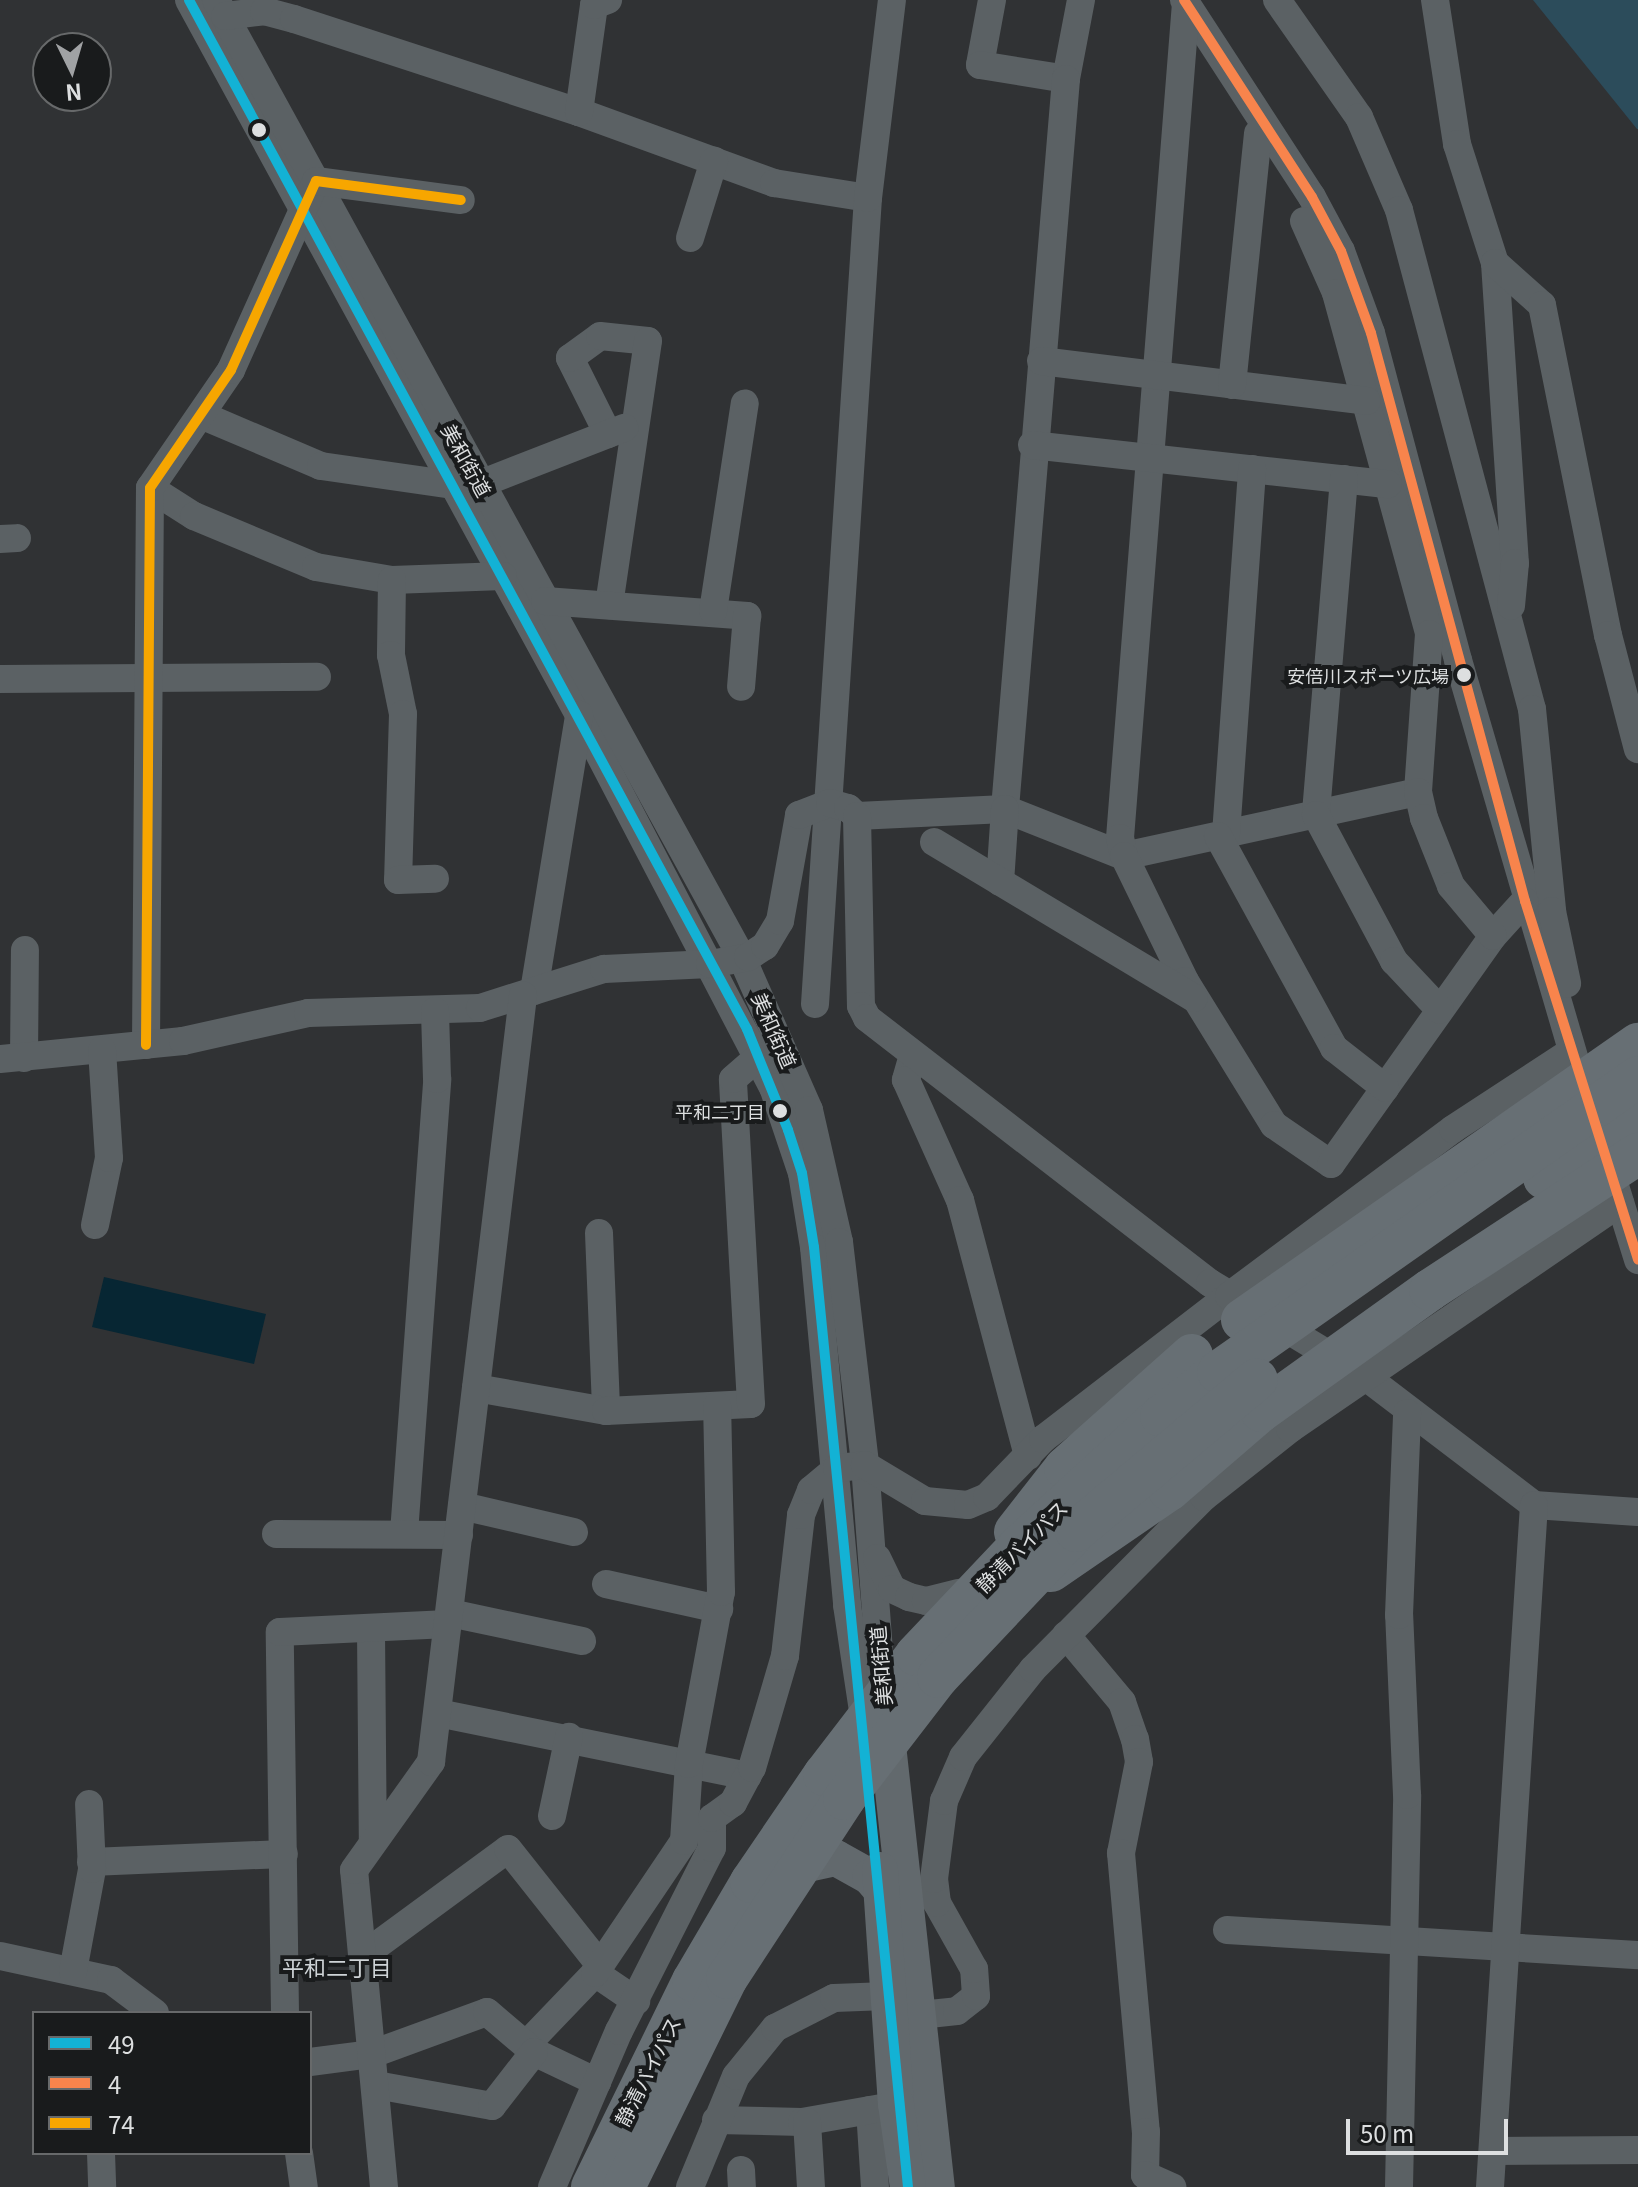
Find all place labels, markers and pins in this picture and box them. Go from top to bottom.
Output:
unlabelled marker [251,122,267,138]
place label: 安倍川スポーツ広場 [1287,664,1449,686]
marker: 安倍川スポーツ広場 [1456,667,1472,683]
place label: 平和二丁目 [675,1100,765,1122]
marker: 平和二丁目 [772,1103,788,1119]

